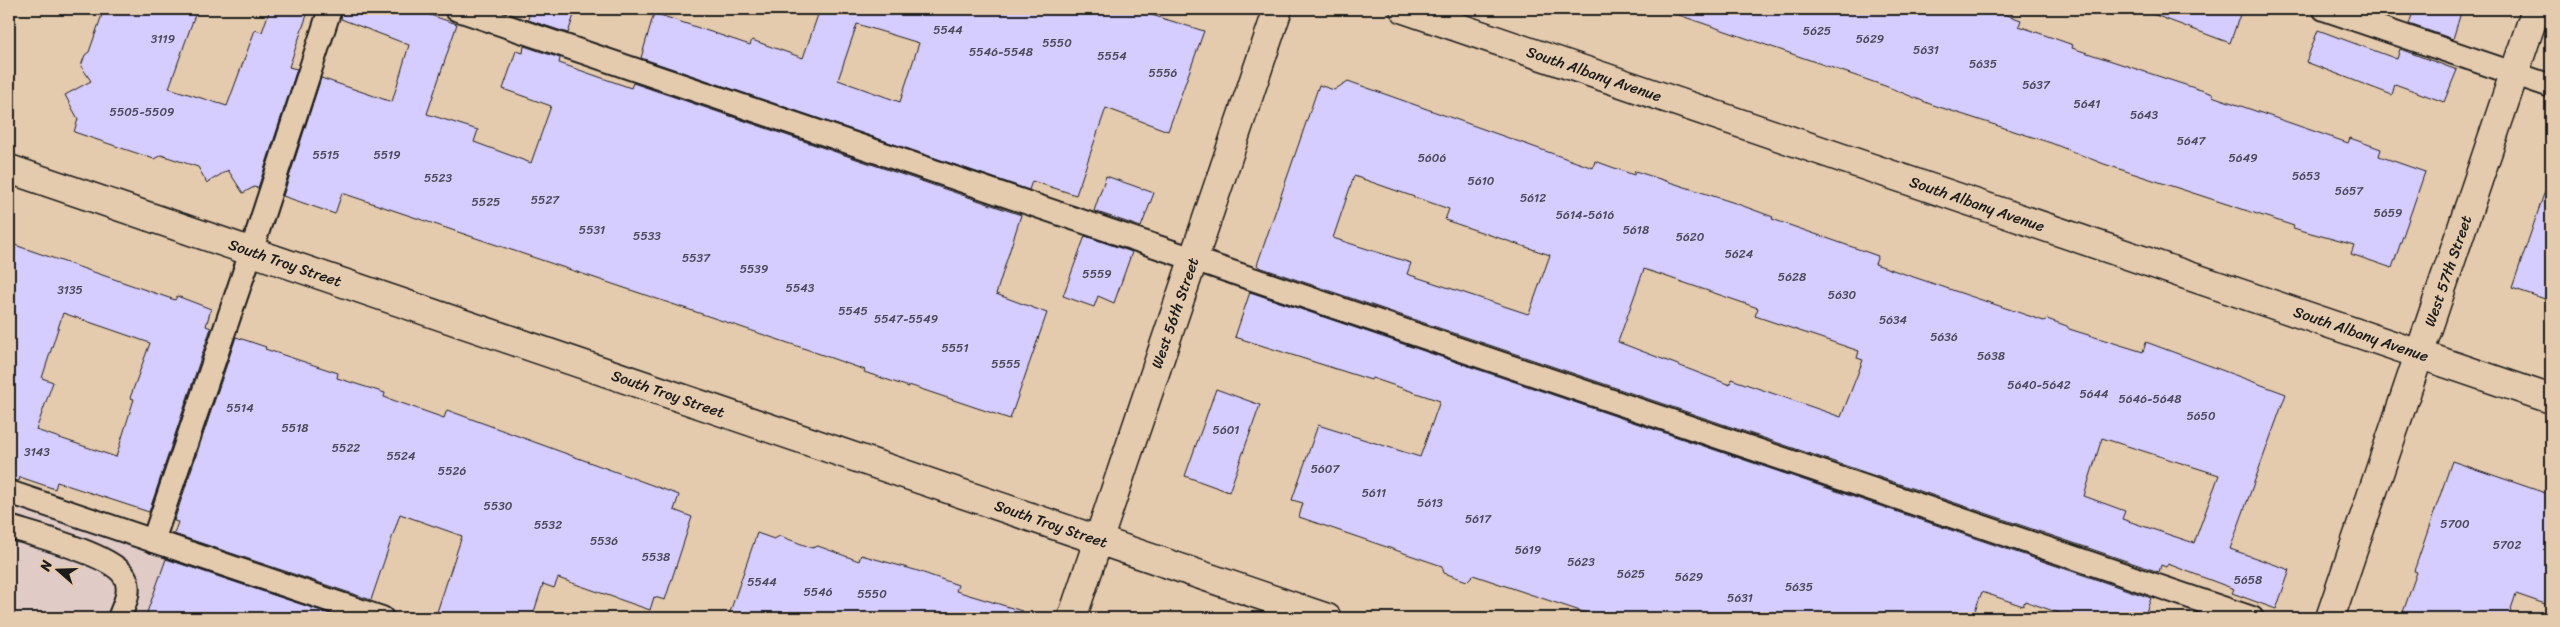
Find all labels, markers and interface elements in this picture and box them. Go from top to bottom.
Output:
house number: 5544 [933,19,963,41]
house number: 5625 [1803,20,1831,42]
house number: 3119 [151,28,175,50]
house number: 5629 [1856,28,1884,50]
house number: 5550 [1042,32,1072,54]
street label: South Albany Avenue [1523,39,1665,109]
house number: 5631 [1913,39,1939,61]
house number: 5546-5548 [969,41,1033,63]
house number: 5554 [1097,45,1127,67]
house number: 5635 [1969,53,1997,75]
house number: 5556 [1149,62,1178,84]
house number: 5637 [2022,74,2051,96]
house number: 5641 [2074,93,2100,115]
house number: 5505-5509 [110,101,174,123]
house number: 5643 [2130,104,2159,126]
house number: 5647 [2177,130,2206,152]
house number: 5515 [312,144,340,166]
house number: 5519 [373,144,401,166]
house number: 5606 [1418,147,1446,169]
house number: 5649 [2228,147,2258,169]
house number: 5653 [2292,165,2320,187]
house number: 5523 [424,167,452,189]
street label: South Albany Avenue [1906,169,2048,239]
house number: 5610 [1468,170,1495,192]
house number: 5657 [2335,180,2364,202]
house number: 5612 [1520,187,1546,209]
house number: 5527 [531,189,560,211]
house number: 5525 [472,191,500,213]
house number: 5659 [2374,202,2402,224]
house number: 5614-5616 [1556,204,1614,226]
street label: West 57th Street [2417,211,2479,330]
house number: 5531 [579,219,605,241]
house number: 5618 [1623,219,1649,241]
house number: 5533 [633,225,661,247]
house number: 5620 [1676,226,1705,248]
street label: South Troy Street [225,231,346,295]
house number: 5624 [1725,243,1754,265]
house number: 5537 [682,247,711,269]
street label: West 56th Street [1144,253,1206,372]
house number: 5539 [740,258,768,280]
house number: 5559 [1082,263,1112,285]
house number: 5628 [1778,266,1806,288]
house number: 5543 [786,277,815,299]
house number: 3135 [57,279,83,301]
house number: 5630 [1828,284,1857,306]
street label: South Albany Avenue [2290,299,2432,369]
house number: 5545 [838,300,868,322]
house number: 5547-5549 [874,308,938,330]
house number: 5634 [1879,309,1908,331]
house number: 5636 [1930,326,1958,348]
house number: 5551 [941,337,969,359]
house number: 5638 [1977,345,2005,367]
house number: 5555 [991,353,1021,375]
street label: South Troy Street [608,362,729,426]
house number: 5640-5642 [2007,374,2071,396]
house number: 5644 [2079,383,2109,405]
house number: 5646-5648 [2119,388,2181,410]
house number: 5514 [226,397,254,419]
house number: 5650 [2186,405,2216,427]
house number: 5518 [281,417,309,439]
house number: 5601 [1213,419,1239,441]
house number: 5522 [332,437,360,459]
house number: 3143 [24,441,50,463]
house number: 5524 [386,445,416,467]
house number: 5607 [1311,458,1340,480]
house number: 5526 [438,460,466,482]
house number: 5611 [1362,482,1386,504]
street label: South Troy Street [991,492,1112,556]
house number: 5613 [1417,492,1443,514]
house number: 5530 [484,495,513,517]
house number: 5617 [1465,508,1492,530]
house number: 5700 [2440,513,2470,535]
house number: 5532 [534,514,562,536]
house number: 5536 [590,530,618,552]
house number: 5702 [2493,534,2521,556]
house number: 5619 [1515,539,1541,561]
north arrow [32,544,82,594]
house number: 5538 [642,546,670,568]
house number: 5623 [1567,551,1595,573]
text: N [33,557,60,575]
house number: 5625 [1617,563,1645,585]
house number: 5629 [1675,566,1703,588]
house number: 5658 [2234,569,2262,591]
house number: 5544 [747,571,777,593]
house number: 5635 [1785,576,1813,598]
house number: 5546 [804,581,833,603]
house number: 5550 [857,583,887,605]
house number: 5631 [1727,587,1753,609]

